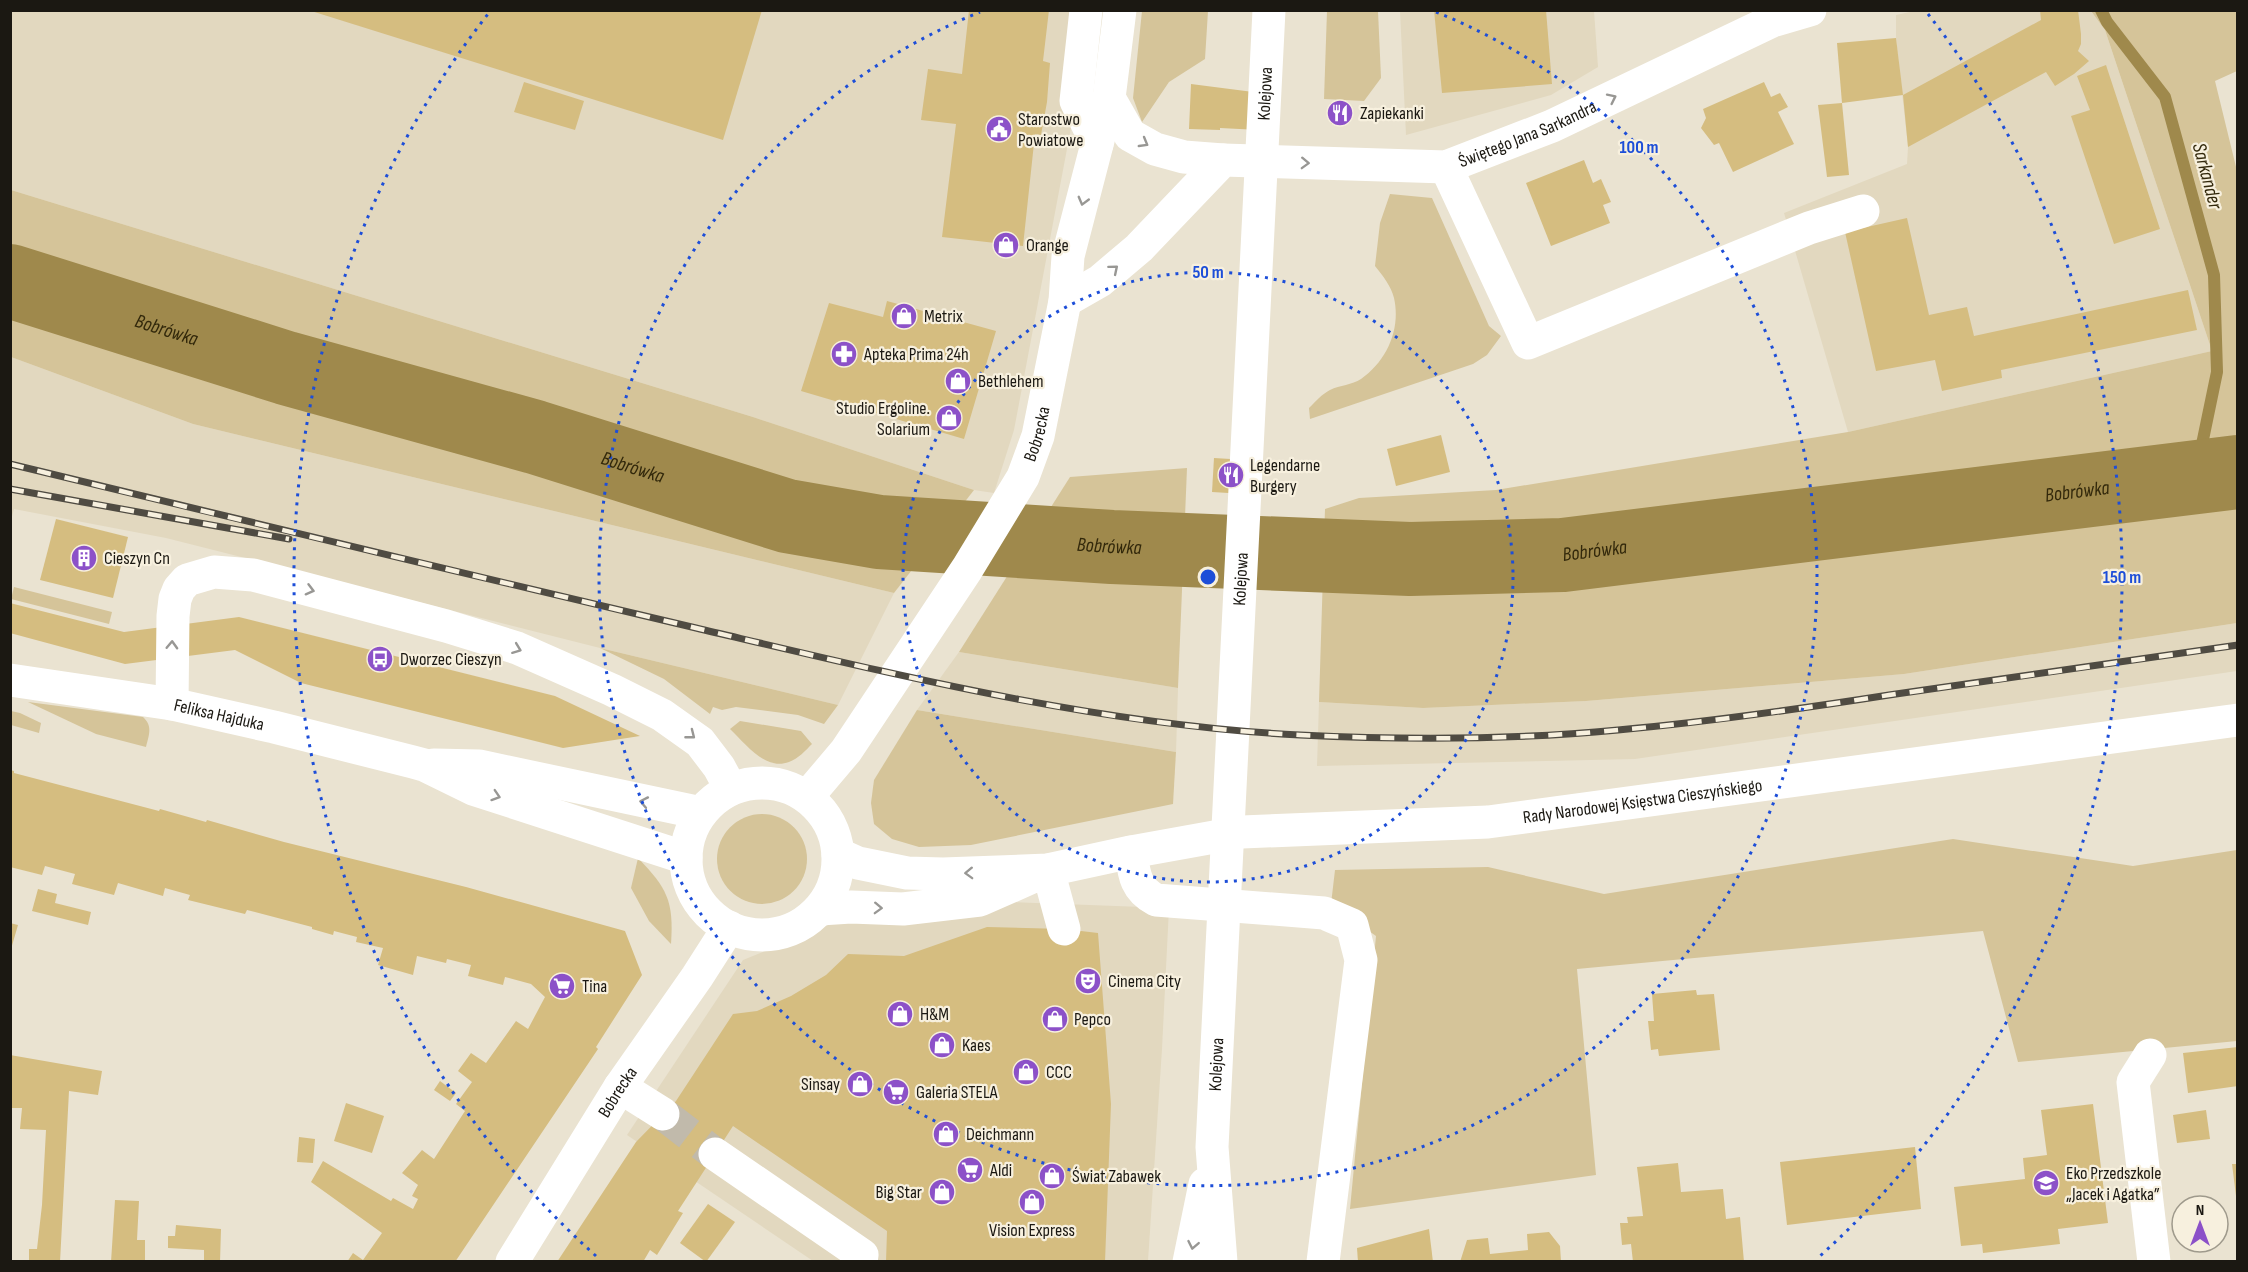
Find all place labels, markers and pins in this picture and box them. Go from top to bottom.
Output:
restaurant icon: Zapiekanki [1325,98,1355,128]
place label: Zapiekanki [1360,103,1424,124]
place label: Starostwo Powiatowe [1018,109,1083,151]
public building icon: Starostwo Powiatowe [984,114,1014,144]
shop icon: Orange [991,230,1021,260]
place label: Orange [1026,235,1069,256]
shop icon: Metrix [889,301,919,331]
place label: Metrix [924,306,963,327]
pharmacy icon: Apteka Prima 24h [829,339,859,369]
place label: Apteka Prima 24h [863,344,969,365]
shop icon: Bethlehem [943,366,973,396]
place label: Bethlehem [978,371,1043,392]
place label: Studio Ergoline. Solarium [836,398,930,440]
shop icon: Studio Ergoline. Solarium [934,403,964,433]
place label: Legendarne Burgery [1250,455,1320,497]
restaurant icon: Legendarne Burgery [1216,460,1246,490]
building icon: Cieszyn Cn [69,543,99,573]
place label: Cieszyn Cn [104,548,170,569]
centre of rings [1198,567,1218,587]
bus stop icon: Dworzec Cieszyn [365,644,395,674]
place label: Dworzec Cieszyn [400,649,502,670]
theatre icon: Cinema City [1073,966,1103,996]
supermarket icon: Tina [547,971,577,1001]
place label: Cinema City [1108,971,1181,992]
place label: Tina [582,976,607,997]
shop icon: H&M [885,999,915,1029]
place label: H&M [920,1004,949,1025]
shop icon: Pepco [1040,1004,1070,1034]
place label: Pepco [1074,1009,1111,1030]
shop icon: Kaes [927,1030,957,1060]
place label: Kaes [962,1035,991,1056]
shop icon: CCC [1011,1057,1041,1087]
place label: CCC [1046,1062,1072,1083]
shop icon: Sinsay [845,1069,875,1099]
place label: Sinsay [801,1074,840,1095]
supermarket icon: Galeria STELA [881,1077,911,1107]
place label: Galeria STELA [916,1082,998,1103]
shop icon: Deichmann [931,1119,961,1149]
place label: Deichmann [966,1124,1034,1145]
supermarket icon: Aldi [955,1155,985,1185]
place label: Aldi [989,1160,1012,1181]
shop icon: Świat Zabawek [1037,1161,1067,1191]
place label: Eko Przedszkole „Jacek i Agatka” [2066,1163,2161,1205]
place label: Świat Zabawek [1072,1166,1161,1187]
school or university icon: Eko Przedszkole „Jacek i Agatka” [2031,1168,2061,1198]
shop icon: Big Star [927,1177,957,1207]
place label: Big Star [875,1182,922,1203]
shop icon: Vision Express [1017,1187,1047,1217]
place label: Vision Express [989,1220,1075,1241]

